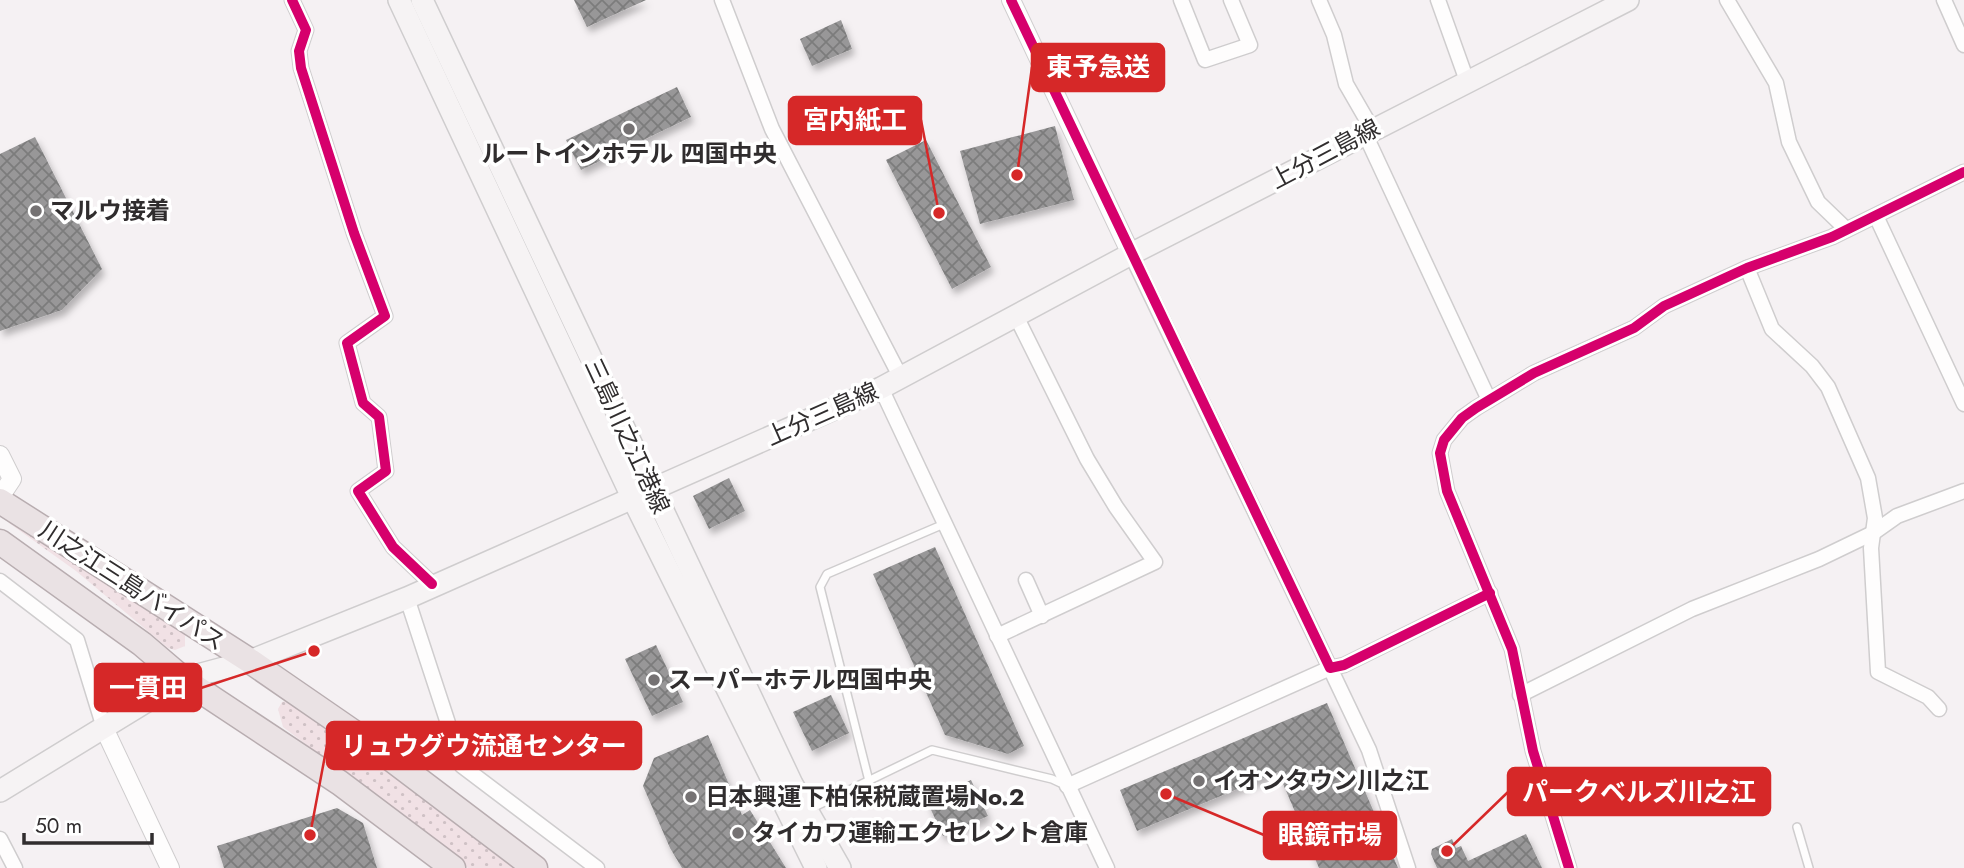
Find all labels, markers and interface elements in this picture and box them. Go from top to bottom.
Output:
callout: 東予急送 [1032,44,1164,91]
text: 東予急送 [1046,48,1150,86]
callout: 宮内紙工 [789,97,921,144]
text: 宮内紙工 [803,101,907,139]
street label: 上分三島線 [1264,110,1386,197]
marker: ルートインホテル 四国中央 [621,121,637,137]
place label: ルートインホテル 四国中央 [481,136,777,171]
place label: マルウ接着 [50,193,170,228]
marker: マルウ接着 [28,203,44,219]
street label: 三島川之江港線 [576,352,679,519]
street label: 上分三島線 [760,373,884,454]
street label: 川之江三島バイパス [32,512,232,659]
place label: スーパーホテル四国中央 [668,662,932,697]
callout: 一貫田 [95,664,201,711]
text: 一貫田 [109,669,187,707]
marker: スーパーホテル四国中央 [646,672,662,688]
callout: リュウグウ流通センター [327,722,641,769]
text: リュウグウ流通センター [341,727,627,765]
place label: イオンタウン川之江 [1213,763,1429,798]
callout: パークベルズ川之江 [1508,768,1770,815]
marker: イオンタウン川之江 [1191,773,1207,789]
text: パークベルズ川之江 [1522,773,1756,811]
place label: 日本興運下柏保税蔵置場No.2 [705,779,1025,814]
marker: 日本興運下柏保税蔵置場No.2 [683,789,699,805]
scale bar [24,802,152,846]
text: 50 m [35,811,82,841]
callout: 眼鏡市場 [1264,812,1396,859]
place label: タイカワ運輸エクセレント倉庫 [752,815,1088,850]
text: 眼鏡市場 [1278,816,1382,854]
marker: タイカワ運輸エクセレント倉庫 [730,825,746,841]

